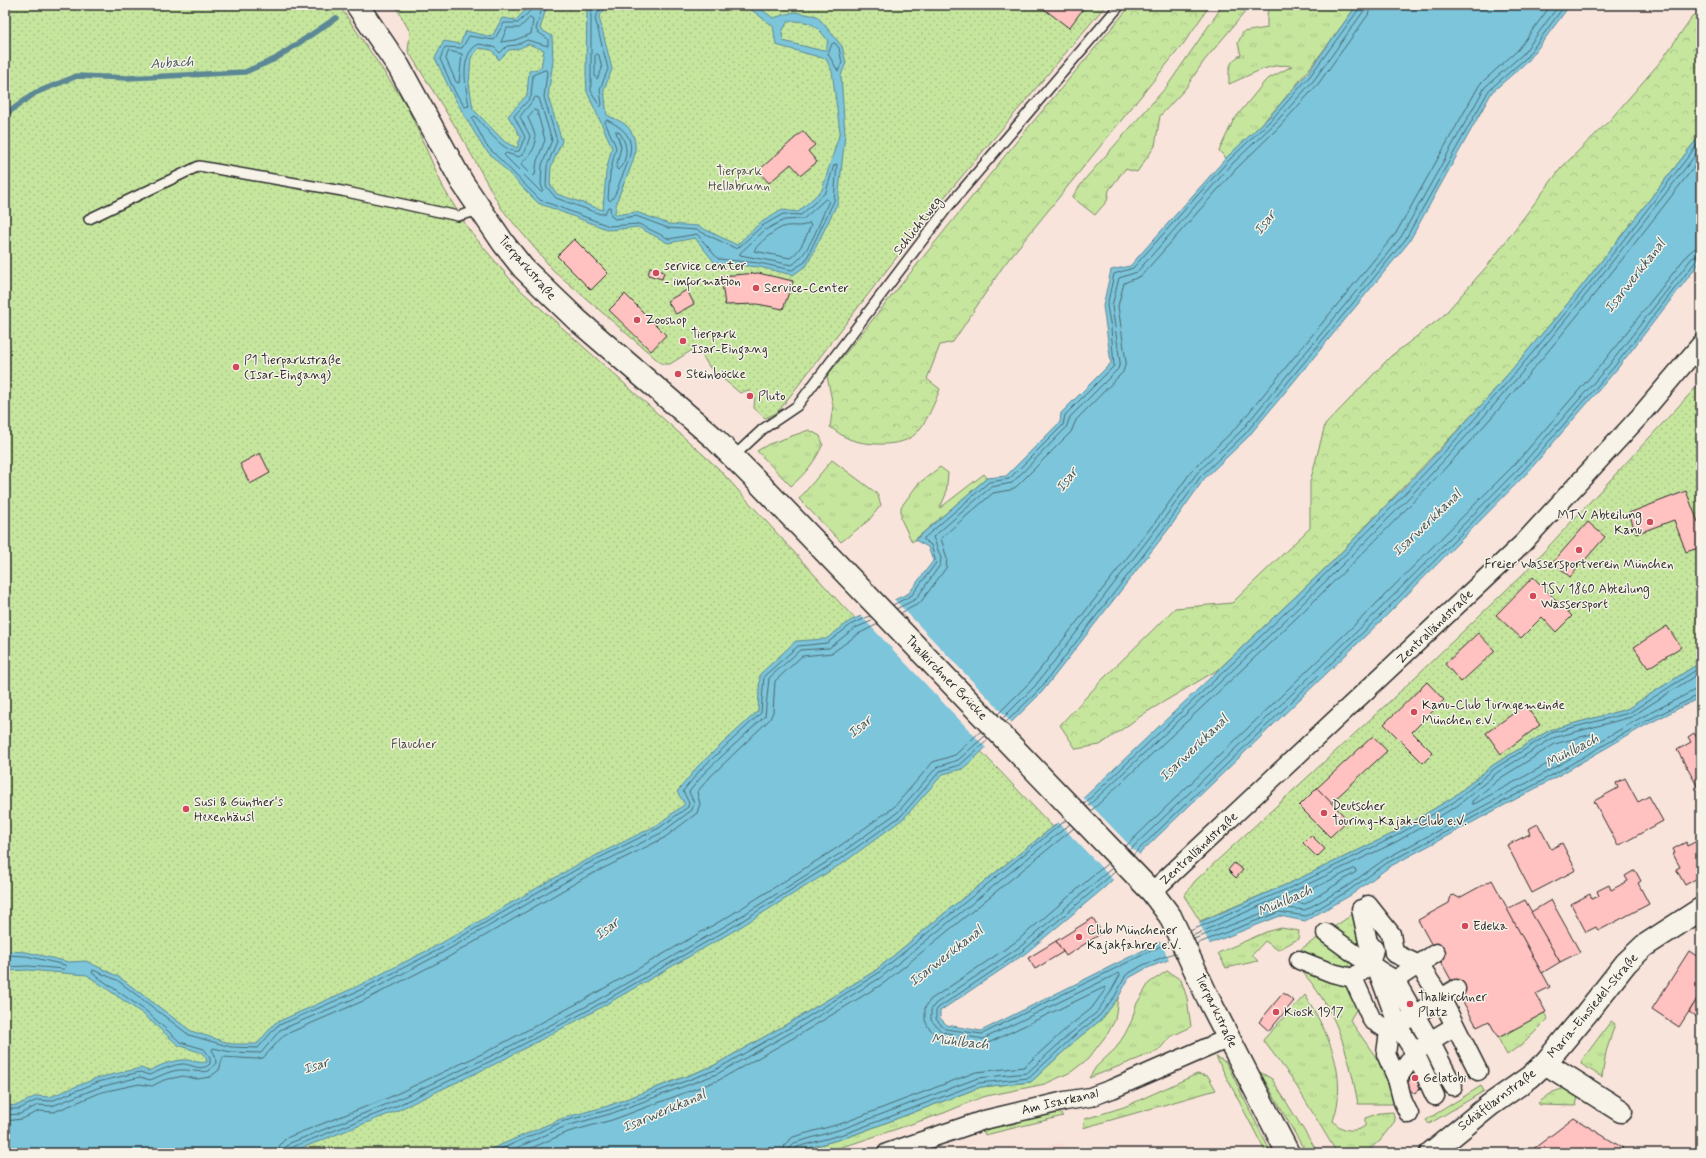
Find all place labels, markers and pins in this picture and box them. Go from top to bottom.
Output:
place label: service center - imformation [664,258,747,292]
marker: service center - imformation [651,268,661,278]
place label: Service-Center [764,280,850,297]
marker: Service-Center [751,283,761,293]
place label: Zooshop [645,312,687,329]
marker: Zooshop [632,315,642,325]
place label: Tierpark Isar-Eingang [691,326,768,360]
marker: Tierpark Isar-Eingang [678,336,688,346]
place label: P1 Tierparkstraße (Isar-Eingang) [244,352,341,386]
marker: P1 Tierparkstraße (Isar-Eingang) [231,362,241,372]
place label: Steinböcke [686,366,746,383]
marker: Steinböcke [673,369,683,379]
place label: Pluto [758,388,786,405]
marker: Pluto [745,391,755,401]
place label: MTV Abteilung Kanu [1557,507,1642,539]
marker: MTV Abteilung Kanu [1645,517,1655,527]
marker: Freier Wassersportverein München [1574,545,1584,555]
place label: Freier Wassersportverein München [1484,556,1674,573]
place label: TSV 1860 Abteilung Wassersport [1541,581,1650,613]
marker: TSV 1860 Abteilung Wassersport [1528,591,1538,601]
place label: Kanu-Club Turngemeinde München e.V. [1422,697,1565,729]
marker: Kanu-Club Turngemeinde München e.V. [1409,707,1419,717]
place label: Susi & Günther's Hexenhäusl [194,794,284,826]
place label: Deutscher Touring-Kajak-Club e.V. [1332,798,1467,830]
marker: Susi & Günther's Hexenhäusl [181,804,191,814]
marker: Deutscher Touring-Kajak-Club e.V. [1319,808,1329,818]
place label: Edeka [1473,918,1508,935]
marker: Edeka [1460,921,1470,931]
place label: Club Münchener Kajakfahrer e.V. [1087,922,1182,954]
marker: Club Münchener Kajakfahrer e.V. [1074,932,1084,942]
place label: Thalkirchner Platz [1418,989,1488,1021]
marker: Thalkirchner Platz [1405,999,1415,1009]
place label: Kiosk 1917 [1284,1004,1344,1021]
marker: Kiosk 1917 [1271,1007,1281,1017]
place label: Gelatobi [1423,1070,1467,1087]
marker: Gelatobi [1410,1073,1420,1083]

